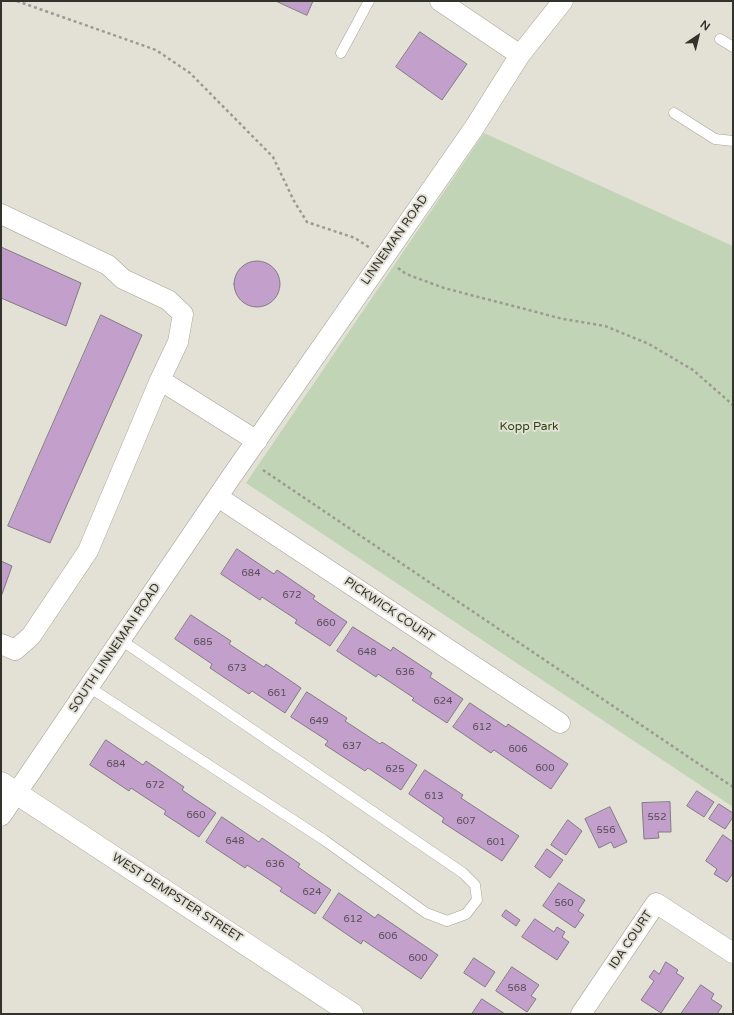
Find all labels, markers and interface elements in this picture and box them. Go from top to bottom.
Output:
north arrow [678,16,718,56]
text: N [698,18,713,34]
street label: LINNEMAN ROAD [359,192,431,288]
park label: Kopp Park [499,420,559,434]
house number: 684 [242,567,260,579]
street label: PICKWICK COURT [341,574,437,646]
street label: SOUTH LINNEMAN ROAD [66,581,164,715]
house number: 672 [283,589,301,601]
house number: 660 [317,617,335,629]
house number: 685 [194,636,212,648]
house number: 648 [358,646,376,658]
house number: 673 [228,662,246,674]
house number: 636 [396,666,414,678]
house number: 661 [268,687,286,699]
house number: 624 [434,695,452,707]
house number: 649 [310,715,328,727]
house number: 612 [473,721,491,733]
house number: 637 [343,740,361,752]
house number: 606 [509,743,527,755]
house number: 684 [107,758,125,770]
house number: 600 [536,762,554,774]
house number: 625 [386,763,404,775]
house number: 672 [146,779,164,791]
house number: 613 [425,790,443,802]
house number: 660 [187,809,205,821]
house number: 552 [648,811,666,823]
house number: 607 [457,815,475,827]
house number: 556 [597,824,615,836]
house number: 648 [226,835,244,847]
house number: 601 [487,836,505,848]
street label: WEST DEMPSTER STREET [109,850,245,946]
house number: 636 [266,858,284,870]
house number: 624 [303,886,321,898]
house number: 560 [555,897,573,909]
street label: IDA COURT [606,908,656,972]
house number: 612 [344,913,362,925]
house number: 606 [379,930,397,942]
house number: 600 [409,952,427,964]
house number: 568 [508,982,526,994]

